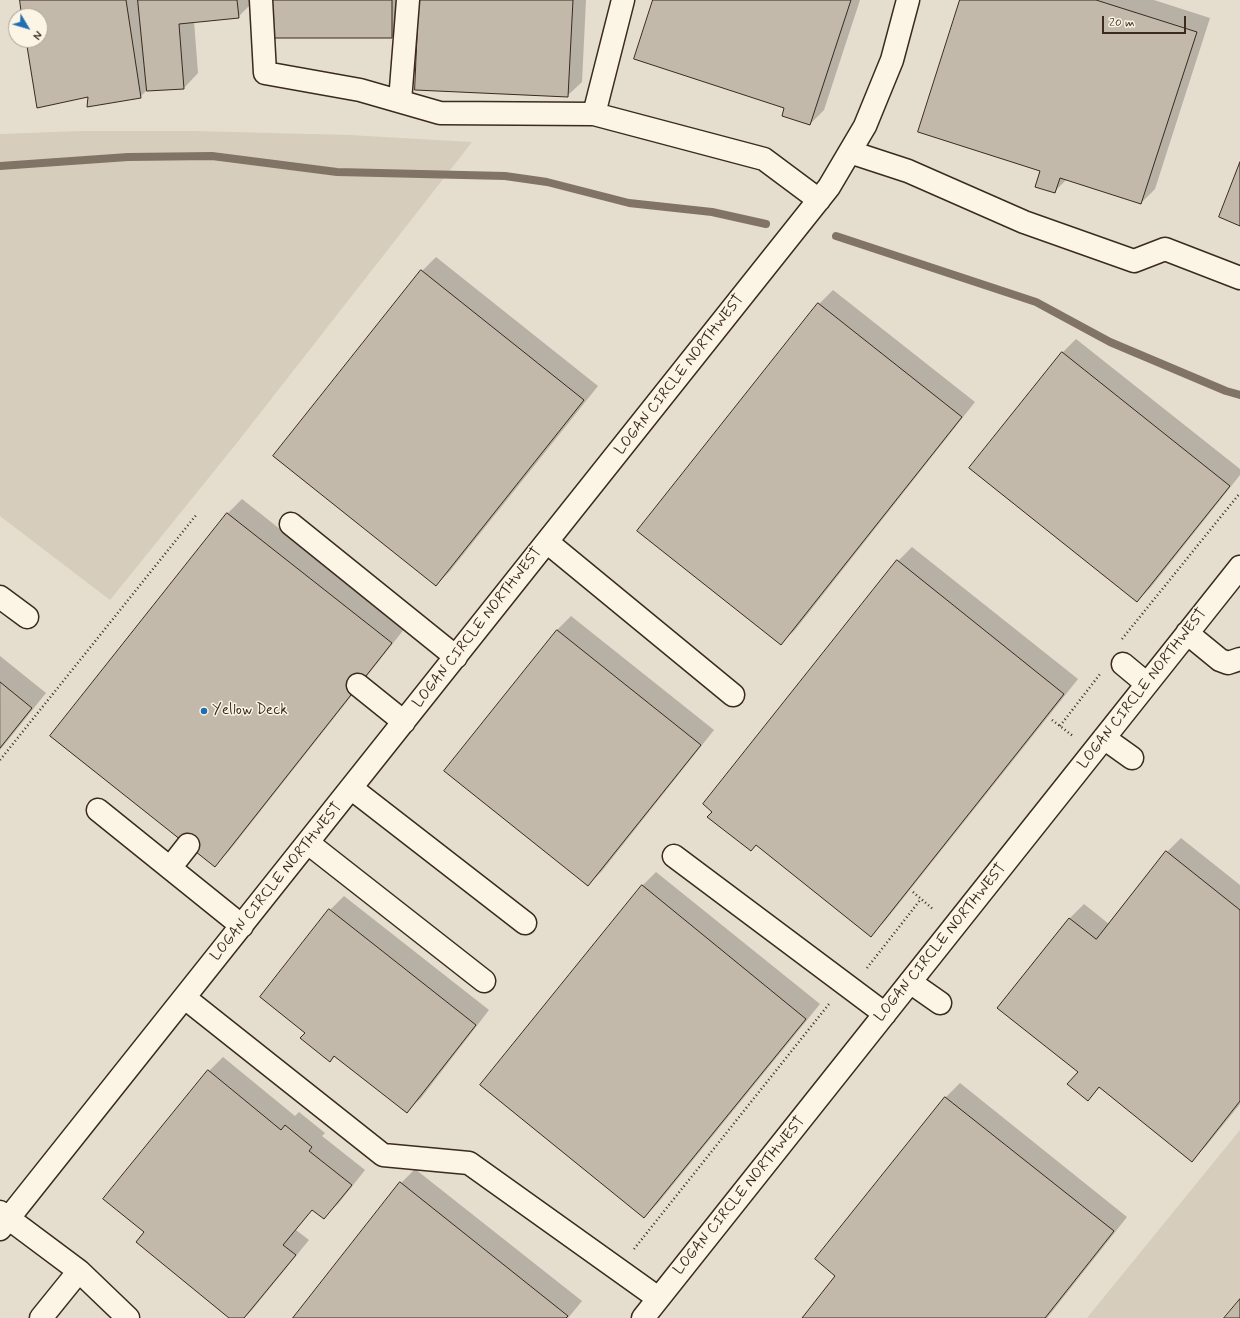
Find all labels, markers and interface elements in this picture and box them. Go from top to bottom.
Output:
north arrow [8,8,48,48]
scale bar [1104,8,1188,34]
text: 20 m [1109,15,1135,31]
text: N [29,28,44,42]
street label: LOGAN CIRCLE NORTHWEST [612,291,748,459]
street label: LOGAN CIRCLE NORTHWEST [410,544,546,712]
street label: LOGAN CIRCLE NORTHWEST [1075,605,1211,773]
place label: Yellow Deck [212,702,288,720]
marker: Yellow Deck [199,706,209,716]
street label: LOGAN CIRCLE NORTHWEST [207,799,347,965]
street label: LOGAN CIRCLE NORTHWEST [871,860,1011,1026]
street label: LOGAN CIRCLE NORTHWEST [670,1113,810,1279]

